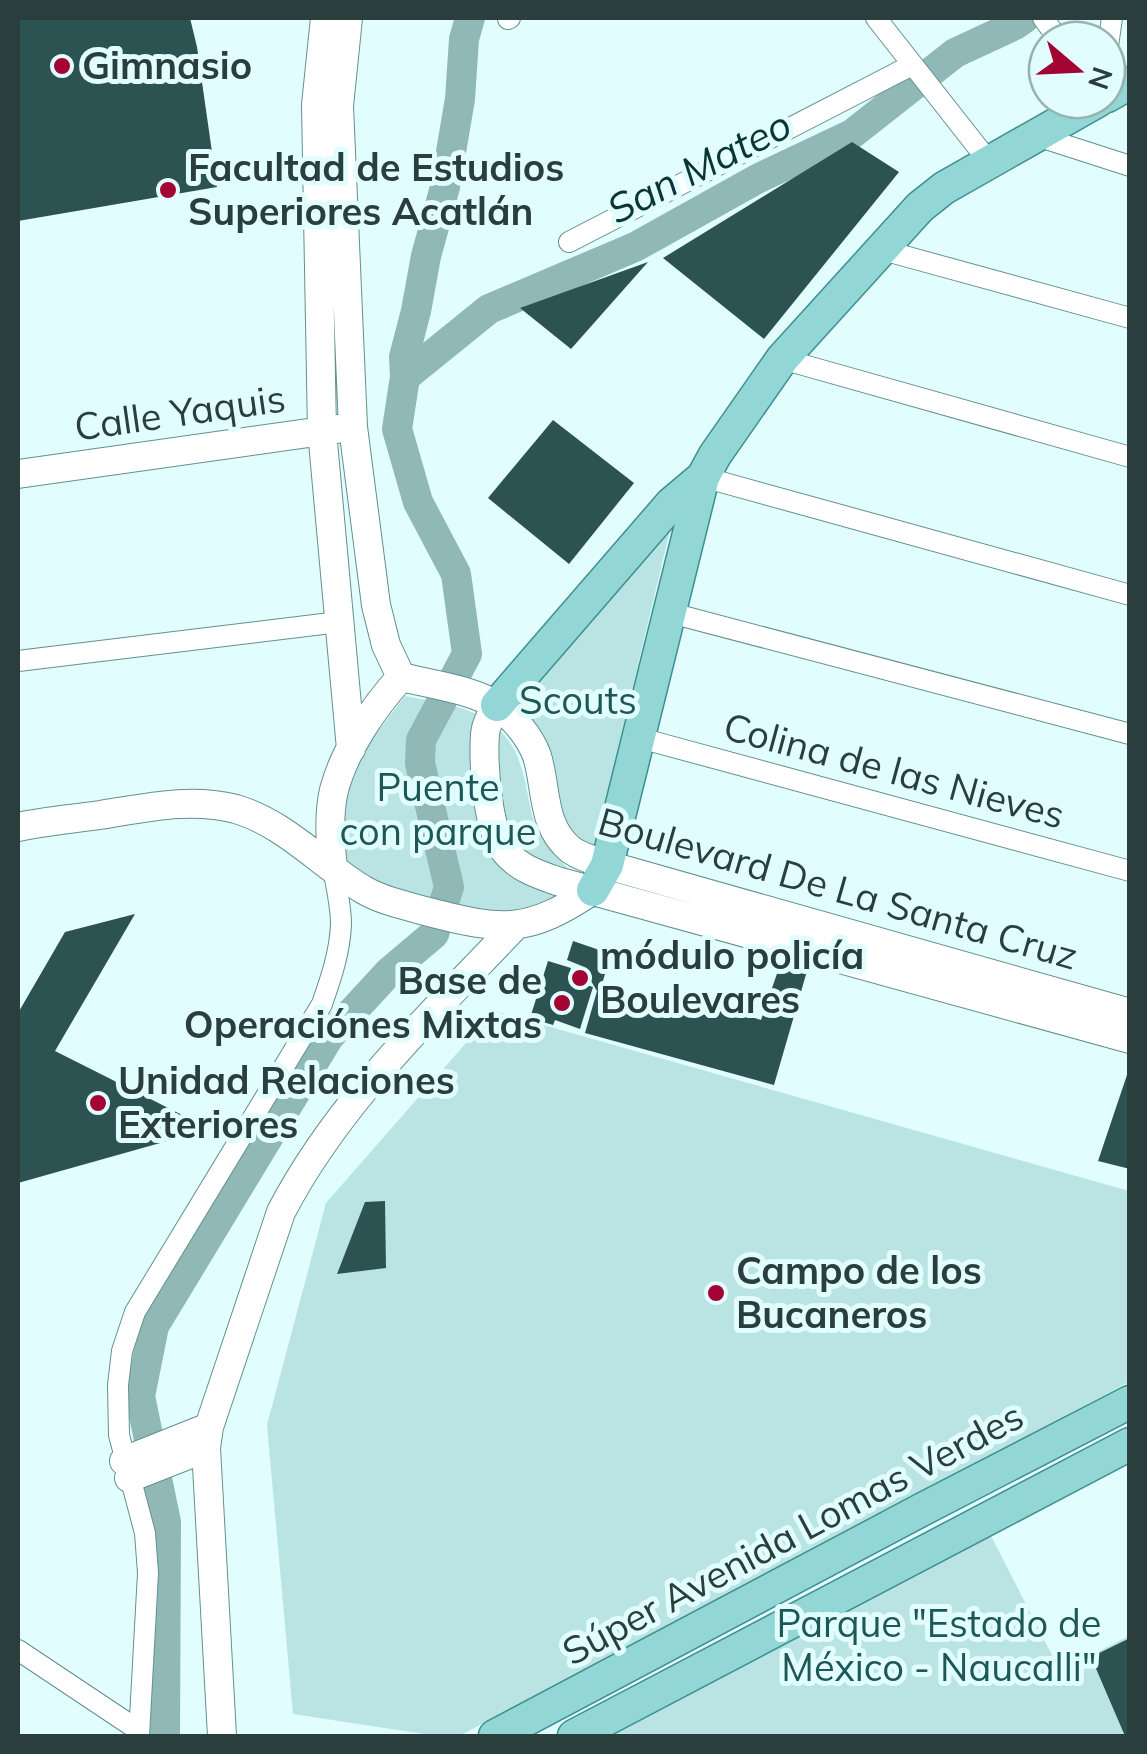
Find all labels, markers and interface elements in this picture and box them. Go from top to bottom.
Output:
north arrow [1027,20,1127,120]
place label: Gimnasio [82,41,252,89]
marker: Gimnasio [51,55,73,77]
text: N [1081,63,1121,94]
water label: San Mateo [598,99,799,234]
place label: Facultad de Estudios Superiores Acatlán [188,143,564,235]
marker: Facultad de Estudios Superiores Acatlán [157,179,179,201]
street label: Calle Yaquis [71,373,288,451]
park label: Scouts [519,676,637,724]
street label: Colina de las Nieves [719,701,1070,839]
park label: Puente con parque [340,763,536,855]
street label: Boulevard De La Santa Cruz [593,797,1083,980]
place label: módulo policía Boulevares [600,931,864,1023]
place label: Base de Operaciónes Mixtas [184,956,542,1048]
marker: módulo policía Boulevares [569,967,591,989]
marker: Base de Operaciónes Mixtas [551,992,573,1014]
place label: Unidad Relaciones Exteriores [118,1056,455,1148]
marker: Unidad Relaciones Exteriores [87,1092,109,1114]
place label: Campo de los Bucaneros [736,1246,982,1338]
marker: Campo de los Bucaneros [705,1282,727,1304]
street label: Súper Avenida Lomas Verdes [554,1391,1031,1675]
park label: Parque "Estado de México - Naucalli" [776,1599,1102,1691]

